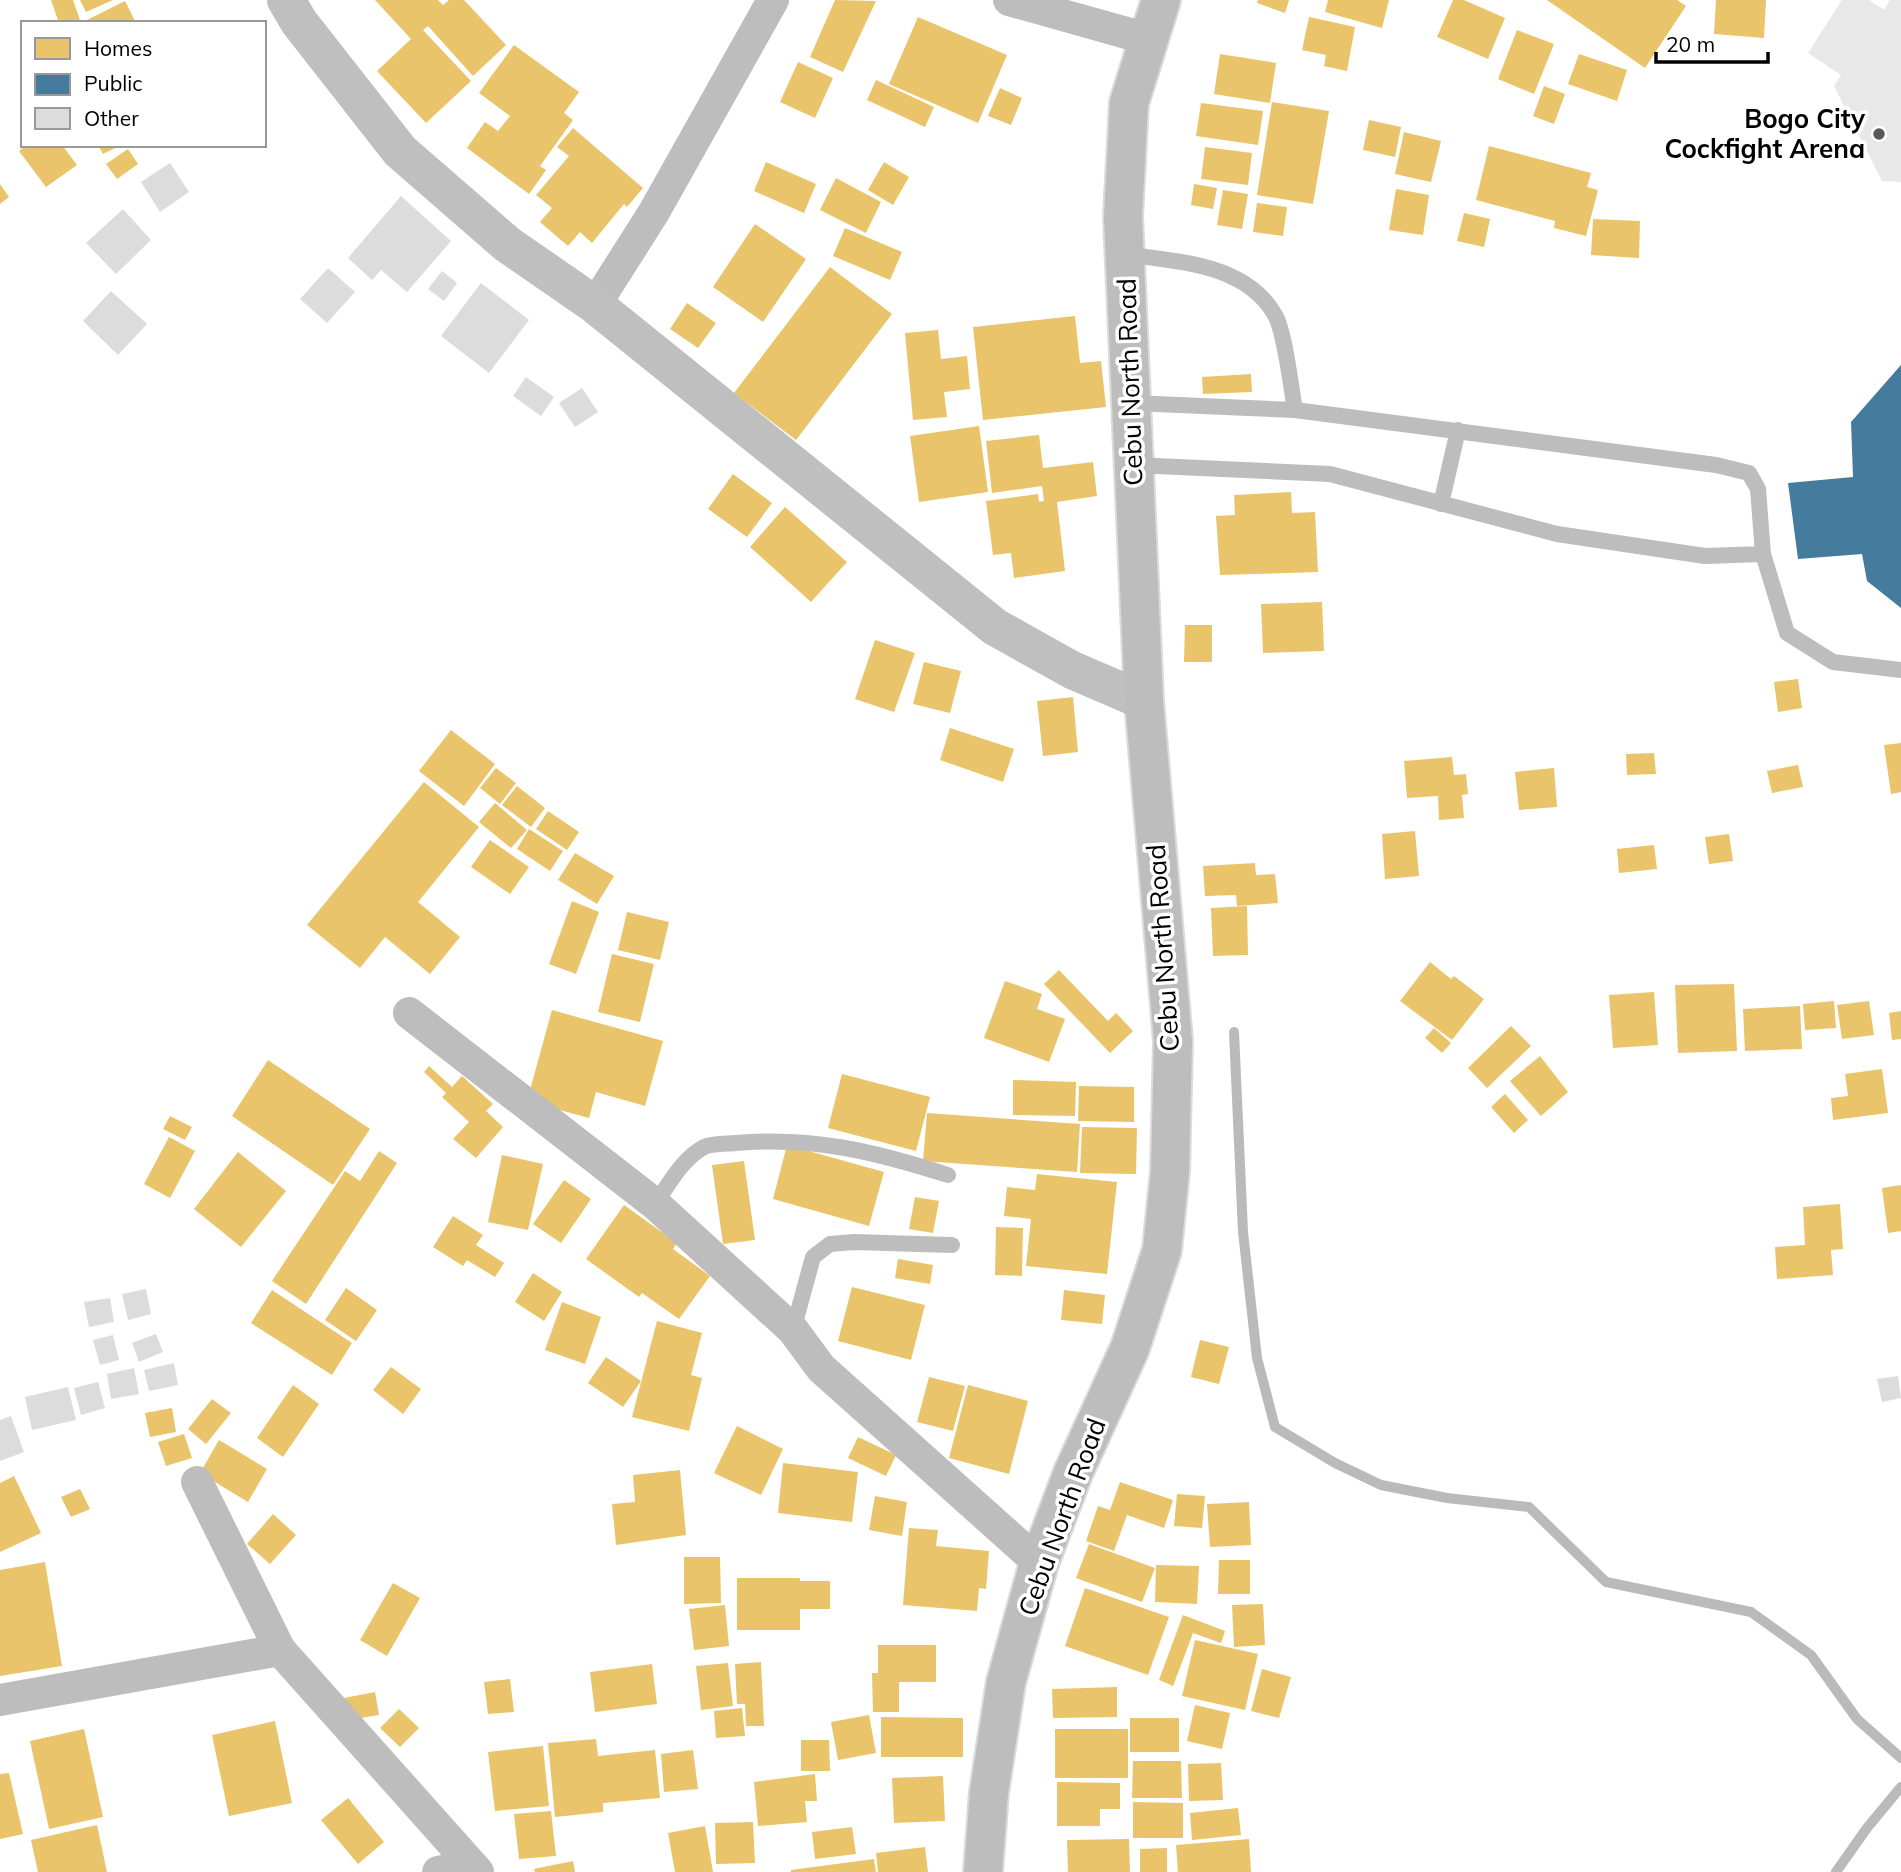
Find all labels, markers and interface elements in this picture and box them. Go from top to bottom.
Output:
legend [21,21,266,147]
scale bar [1656,21,1768,65]
text: 20 m [1666,31,1715,57]
text: Homes [84,35,152,61]
text: Public [84,70,143,96]
place label: Bogo City Cockfight Arena [1665,102,1866,165]
text: Other [84,105,139,131]
marker: Bogo City Cockfight Arena [1871,126,1887,142]
street label: Cebu North Road [1109,278,1150,486]
street label: Cebu North Road [1139,843,1186,1053]
street label: Cebu North Road [1011,1414,1113,1620]

